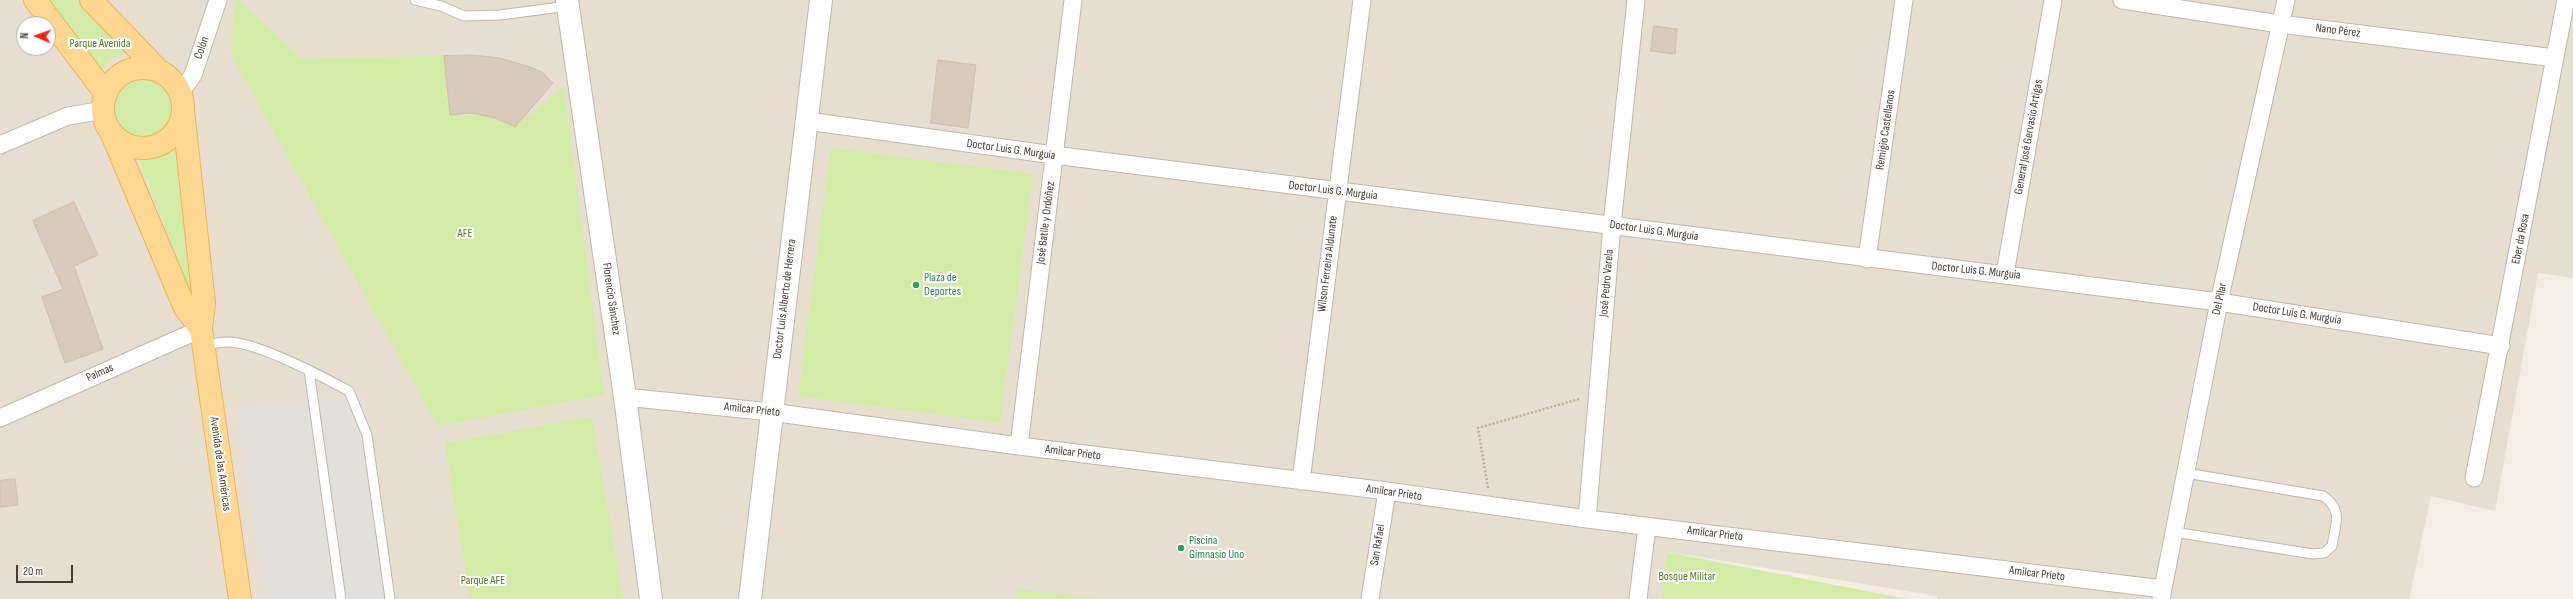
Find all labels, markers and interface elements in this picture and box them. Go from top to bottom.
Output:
north arrow [16,16,56,56]
street label: Nano Pérez [2315,21,2361,41]
text: N [18,32,31,39]
street label: Colón [191,35,213,61]
park label: Parque Avenida [70,37,130,51]
street label: General José Gervasio Artigas [2012,78,2046,196]
street label: Remigio Castellanos [1873,89,1899,171]
street label: Doctor Luis G. Murguia [966,137,1056,163]
street label: Doctor Luis G. Murguia [1288,178,1378,204]
street label: José Batlle y Ordóñez [1034,181,1058,265]
street label: Eber da Rosa [2509,213,2533,265]
street label: Wilson Ferreira Aldunate [1315,215,1341,313]
street label: Doctor Luis G. Murguia [1609,218,1699,244]
park label: AFE [458,227,472,241]
street label: Doctor Luis Alberto de Herrera [770,238,800,360]
street label: José Pedro Varela [1597,248,1617,318]
street label: Doctor Luis G. Murguia [1931,259,2021,283]
street label: Florencio Sánchez [599,262,623,336]
place label: Plaza de Deportes [924,271,961,299]
marker: Plaza de Deportes [911,280,921,290]
street label: Del Pilar [2210,282,2230,316]
street label: Doctor Luis G. Murguia [2252,300,2342,328]
street label: Palmas [84,361,116,385]
street label: Amilcar Prieto [723,400,781,420]
street label: Avenida de las Américas [206,416,234,512]
street label: Amilcar Prieto [1044,442,1102,464]
street label: Amilcar Prieto [1365,482,1423,504]
street label: San Rafael [1368,523,1388,567]
street label: Amilcar Prieto [1686,523,1744,545]
place label: Piscina Gimnasio Uno [1189,534,1244,562]
marker: Piscina Gimnasio Uno [1176,543,1186,553]
scale bar [18,557,75,583]
street label: Amilcar Prieto [2008,563,2066,585]
text: 20 m [23,564,43,579]
park label: Bosque Militar [1658,570,1716,584]
park label: Parque AFE [461,574,505,588]

